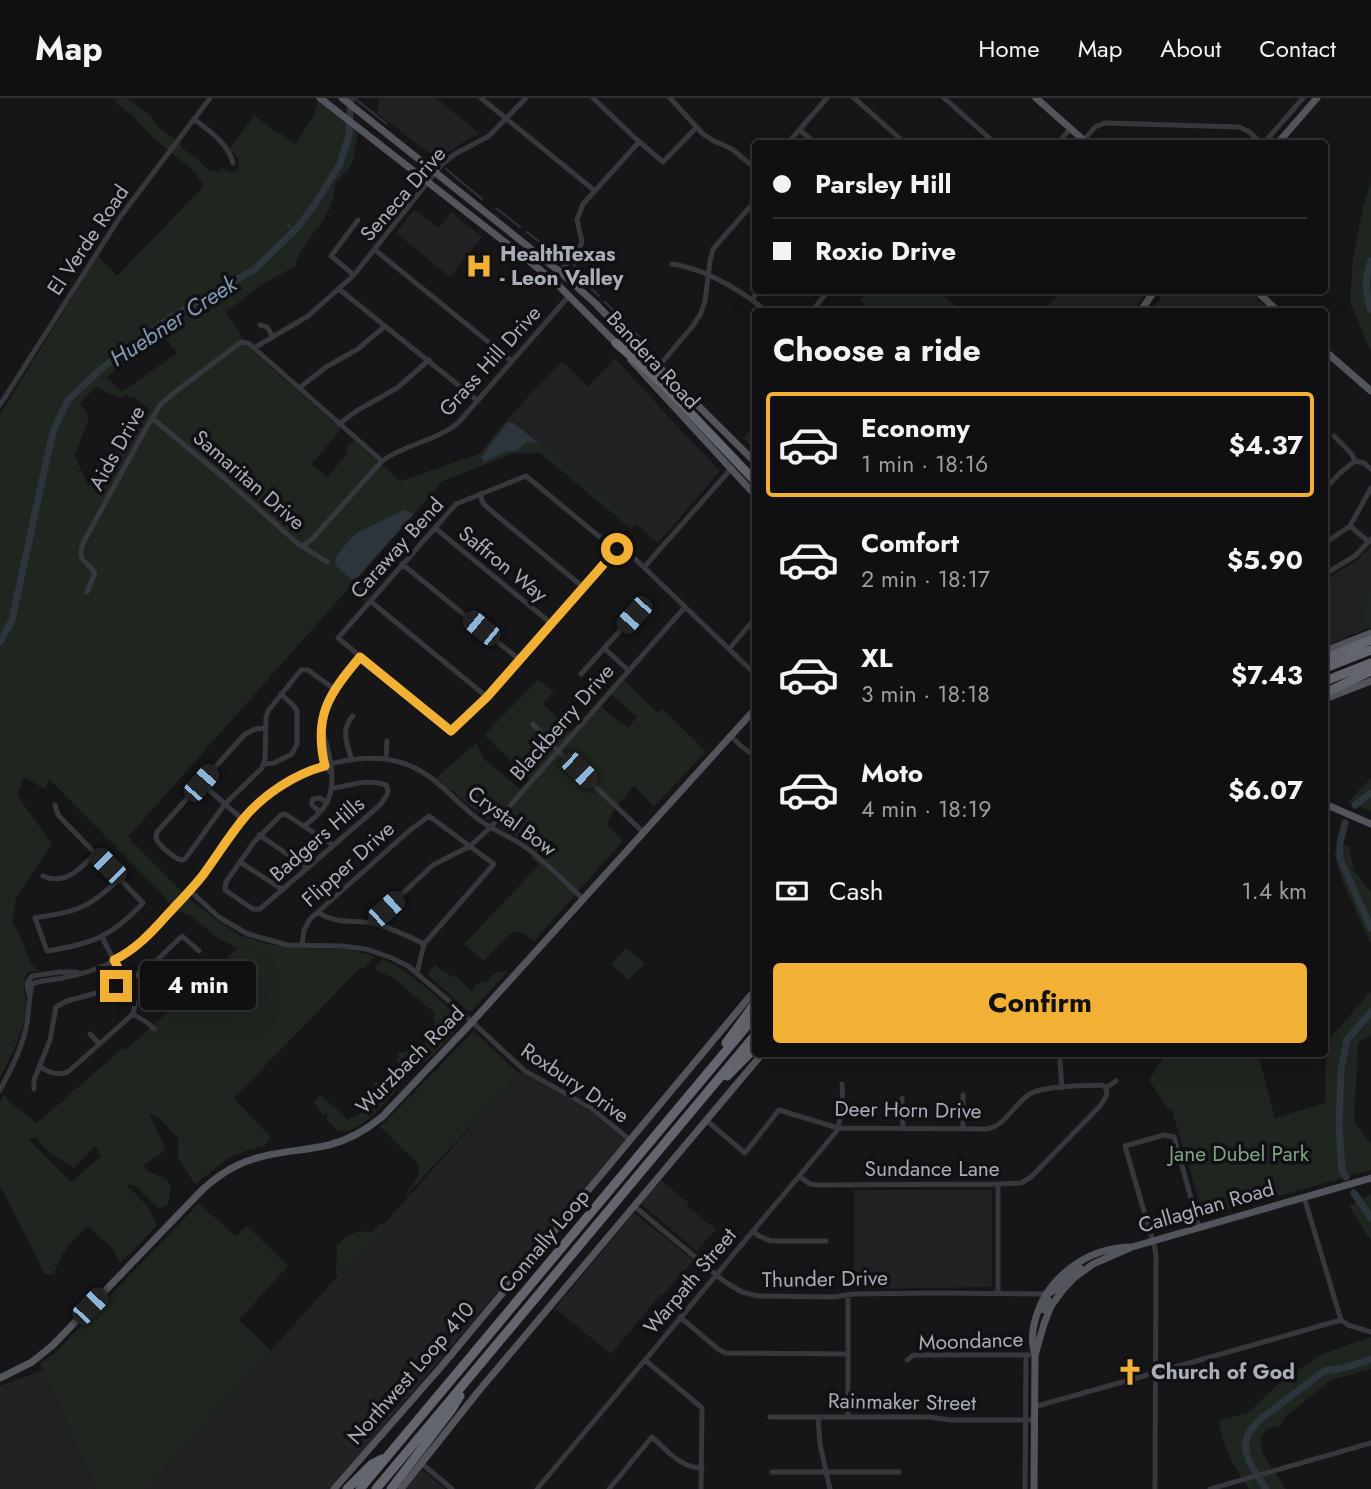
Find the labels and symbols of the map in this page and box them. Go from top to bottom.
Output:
street label: Seneca Drive [353,140,453,248]
street label: El Verde Road [40,179,136,301]
place label: HealthTexas - Leon Valley [500,239,625,293]
hospital icon: HealthTexas - Leon Valley [464,251,494,281]
water label: Huebner Creek [103,267,244,375]
street label: Grass Hill Drive [432,299,548,423]
street label: Bandera Road [600,304,706,416]
street label: Aids Drive [81,400,153,496]
street label: Samaritan Drive [186,423,312,537]
street label: Caraway Bend [343,491,451,605]
street label: Saffron Way [452,519,555,610]
route start [601,533,633,565]
car [613,592,656,638]
car [459,607,504,649]
street label: Blackberry Drive [503,657,621,787]
car [557,748,602,792]
car [180,760,223,806]
street label: Crystal Bow [461,778,563,864]
street label: Badgers Hills [263,789,371,889]
street label: Flipper Drive [295,814,401,914]
car [86,844,131,888]
car [364,887,409,931]
callout: 4 min [140,962,256,1010]
route end [100,970,132,1002]
street label: Wurzbach Road [349,999,471,1121]
street label: Roxbury Drive [515,1036,635,1130]
street label: Deer Horn Drive [834,1094,982,1126]
park label: Jane Dubel Park [1166,1139,1310,1169]
street label: Sundance Lane [864,1154,1000,1184]
street label: Callaghan Road [1135,1173,1277,1241]
street label: Connally Loop [492,1182,597,1300]
street label: Warpath Street [637,1221,743,1341]
street label: Thunder Drive [762,1263,888,1295]
car [68,1284,113,1328]
street label: Northwest Loop 410 [340,1295,482,1451]
street label: Moondance [918,1324,1024,1358]
church icon: Church of God [1115,1357,1145,1387]
place label: Church of God [1151,1357,1295,1387]
street label: Rainmaker Street [828,1386,976,1418]

